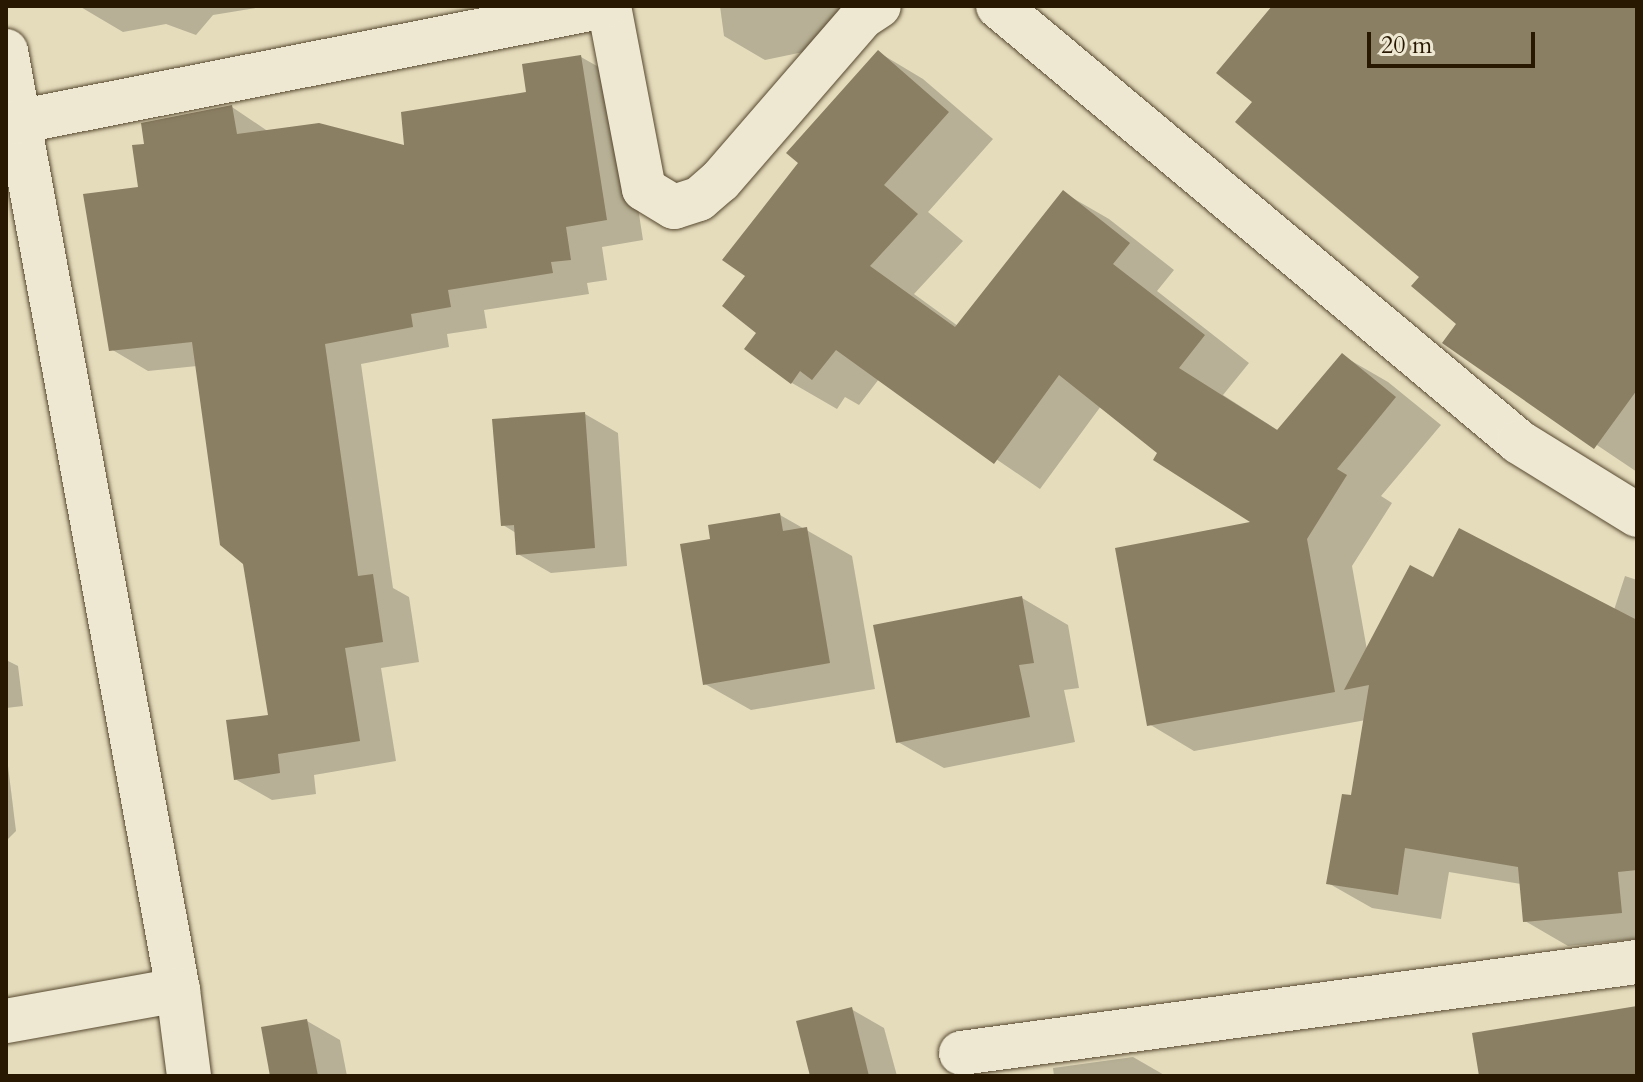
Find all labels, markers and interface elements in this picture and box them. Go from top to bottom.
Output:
scale bar [1371,16,1539,66]
text: 20 m [1381,29,1432,62]

